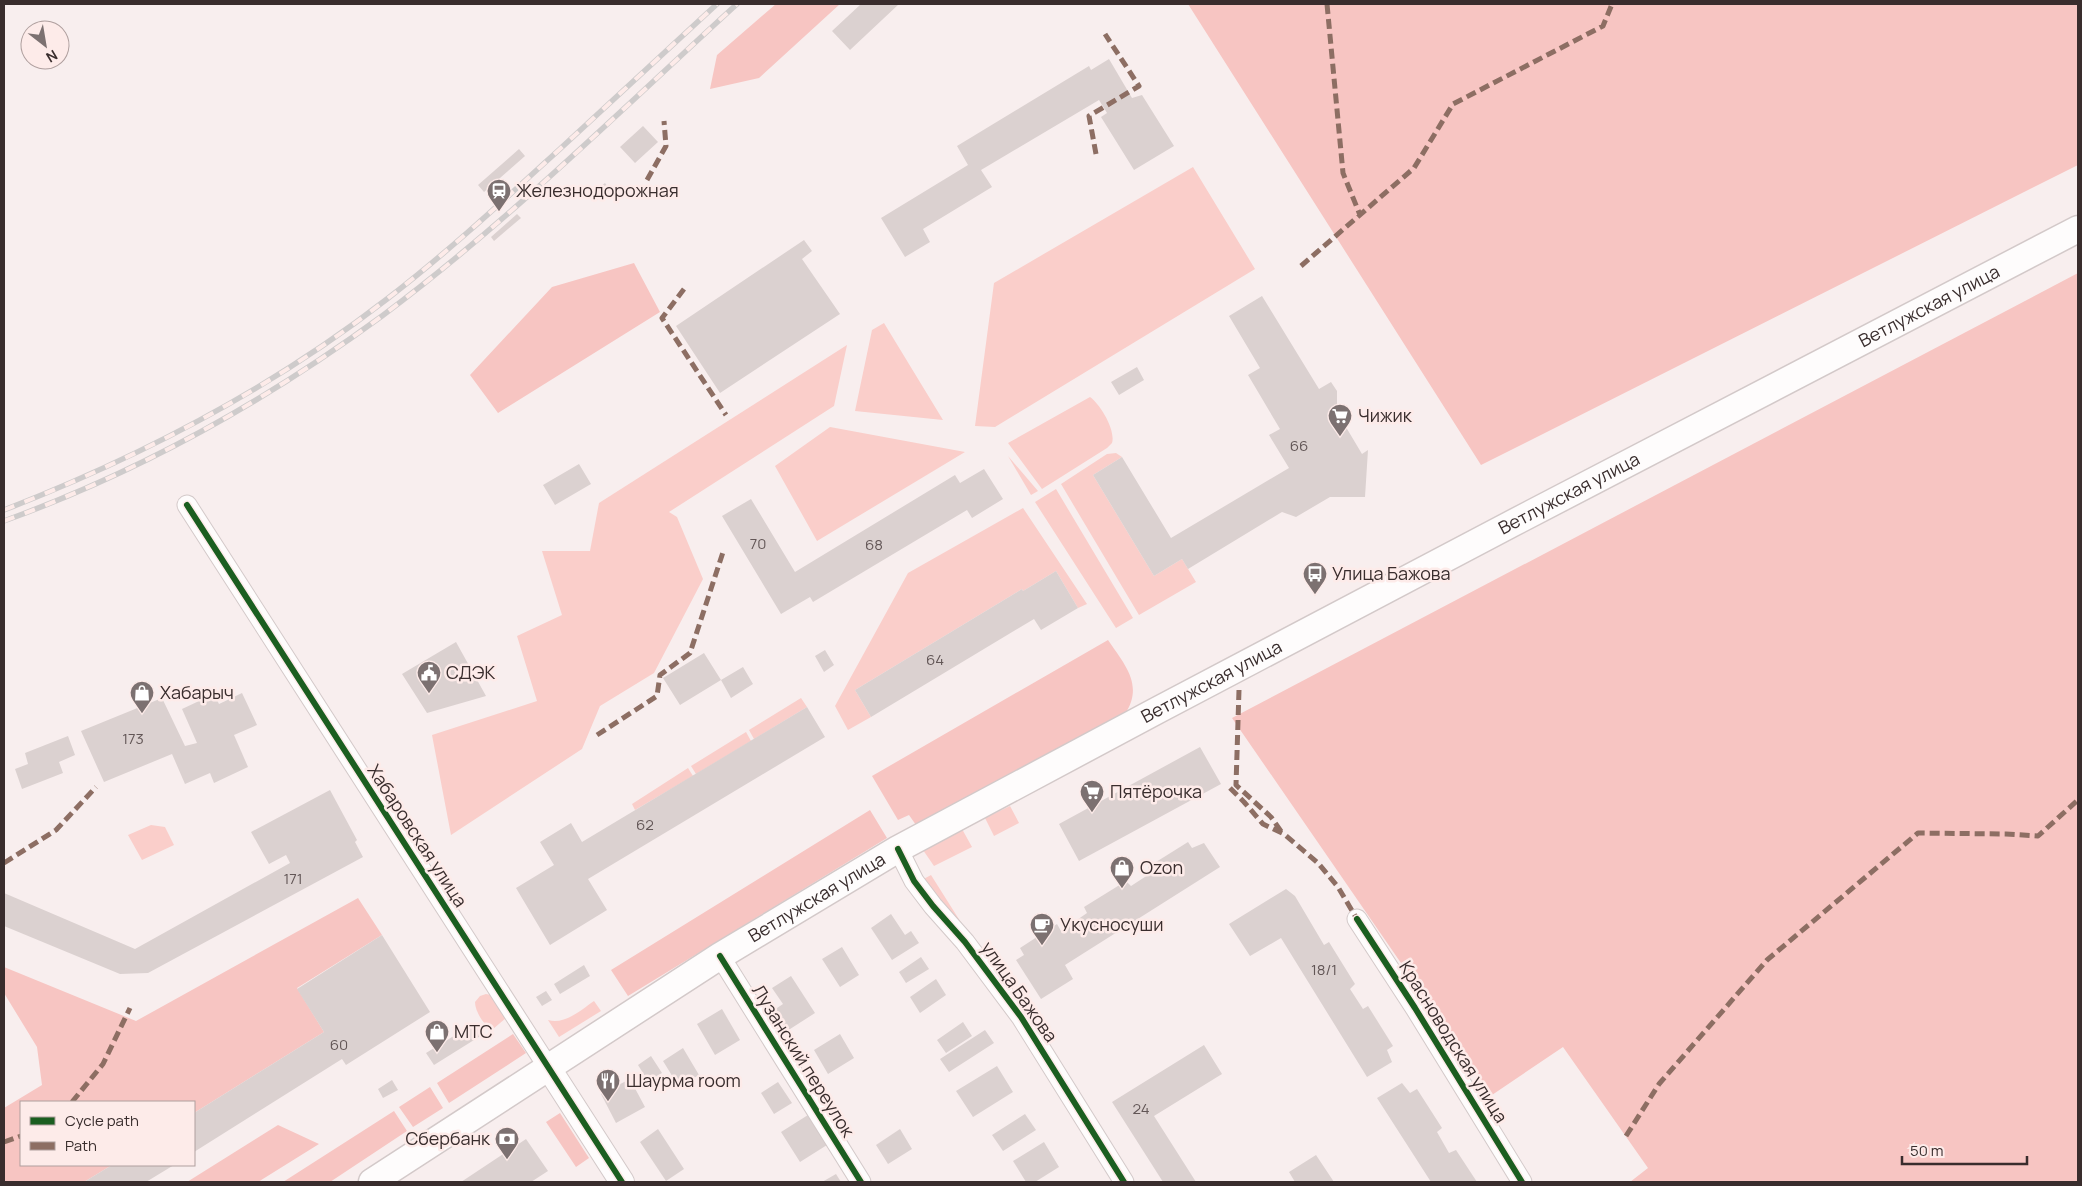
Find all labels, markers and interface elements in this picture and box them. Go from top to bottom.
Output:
north arrow [20,20,70,70]
text: N [43,46,61,67]
station icon: Железнодорожная [486,178,512,212]
place label: Железнодорожная [516,178,679,202]
street label: Ветлужская улица [1854,259,2004,352]
supermarket icon: Чижик [1327,403,1353,437]
place label: Чижик [1358,403,1413,427]
house number: 66 [1290,435,1308,456]
street label: Ветлужская улица [1494,446,1643,540]
house number: 70 [750,533,766,554]
house number: 68 [865,534,883,555]
bus stop icon: Улица Бажова [1302,561,1328,595]
place label: Улица Бажова [1332,561,1450,585]
street label: Ветлужская улица [1137,634,1286,728]
house number: 64 [926,649,944,670]
public building icon: СДЭК [416,660,442,694]
place label: СДЭК [446,660,495,684]
shop icon: Хабарыч [129,680,155,714]
place label: Хабарыч [160,680,234,704]
house number: 173 [122,728,144,749]
street label: Хабаровская улица [363,759,473,911]
supermarket icon: Пятёрочка [1079,779,1105,813]
place label: Пятёрочка [1110,779,1202,803]
house number: 62 [636,814,654,835]
street label: Ветлужская улица [743,846,889,947]
shop icon: Ozon [1109,855,1135,889]
place label: Ozon [1140,855,1183,879]
house number: 171 [283,868,303,889]
cafe icon: Укусносуши [1029,912,1055,946]
place label: Укусносуши [1060,912,1164,936]
street label: улица Бажова [976,936,1063,1047]
street label: Красноводская улица [1394,956,1514,1127]
house number: 18/1 [1311,959,1337,980]
street label: Лузанский переулок [747,980,861,1142]
shop icon: МТС [424,1019,450,1053]
place label: МТС [454,1019,493,1043]
house number: 60 [330,1034,348,1055]
restaurant icon: Шаурма room [595,1068,621,1102]
place label: Шаурма room [626,1068,741,1092]
house number: 24 [1132,1098,1150,1119]
legend [20,1101,195,1166]
text: Cycle path [65,1110,139,1131]
place label: Сбербанк [405,1126,491,1150]
bank icon: Сбербанк [494,1126,520,1160]
scale bar [1902,1134,2027,1166]
text: Path [65,1135,97,1156]
text: 50 m [1910,1140,1944,1161]

